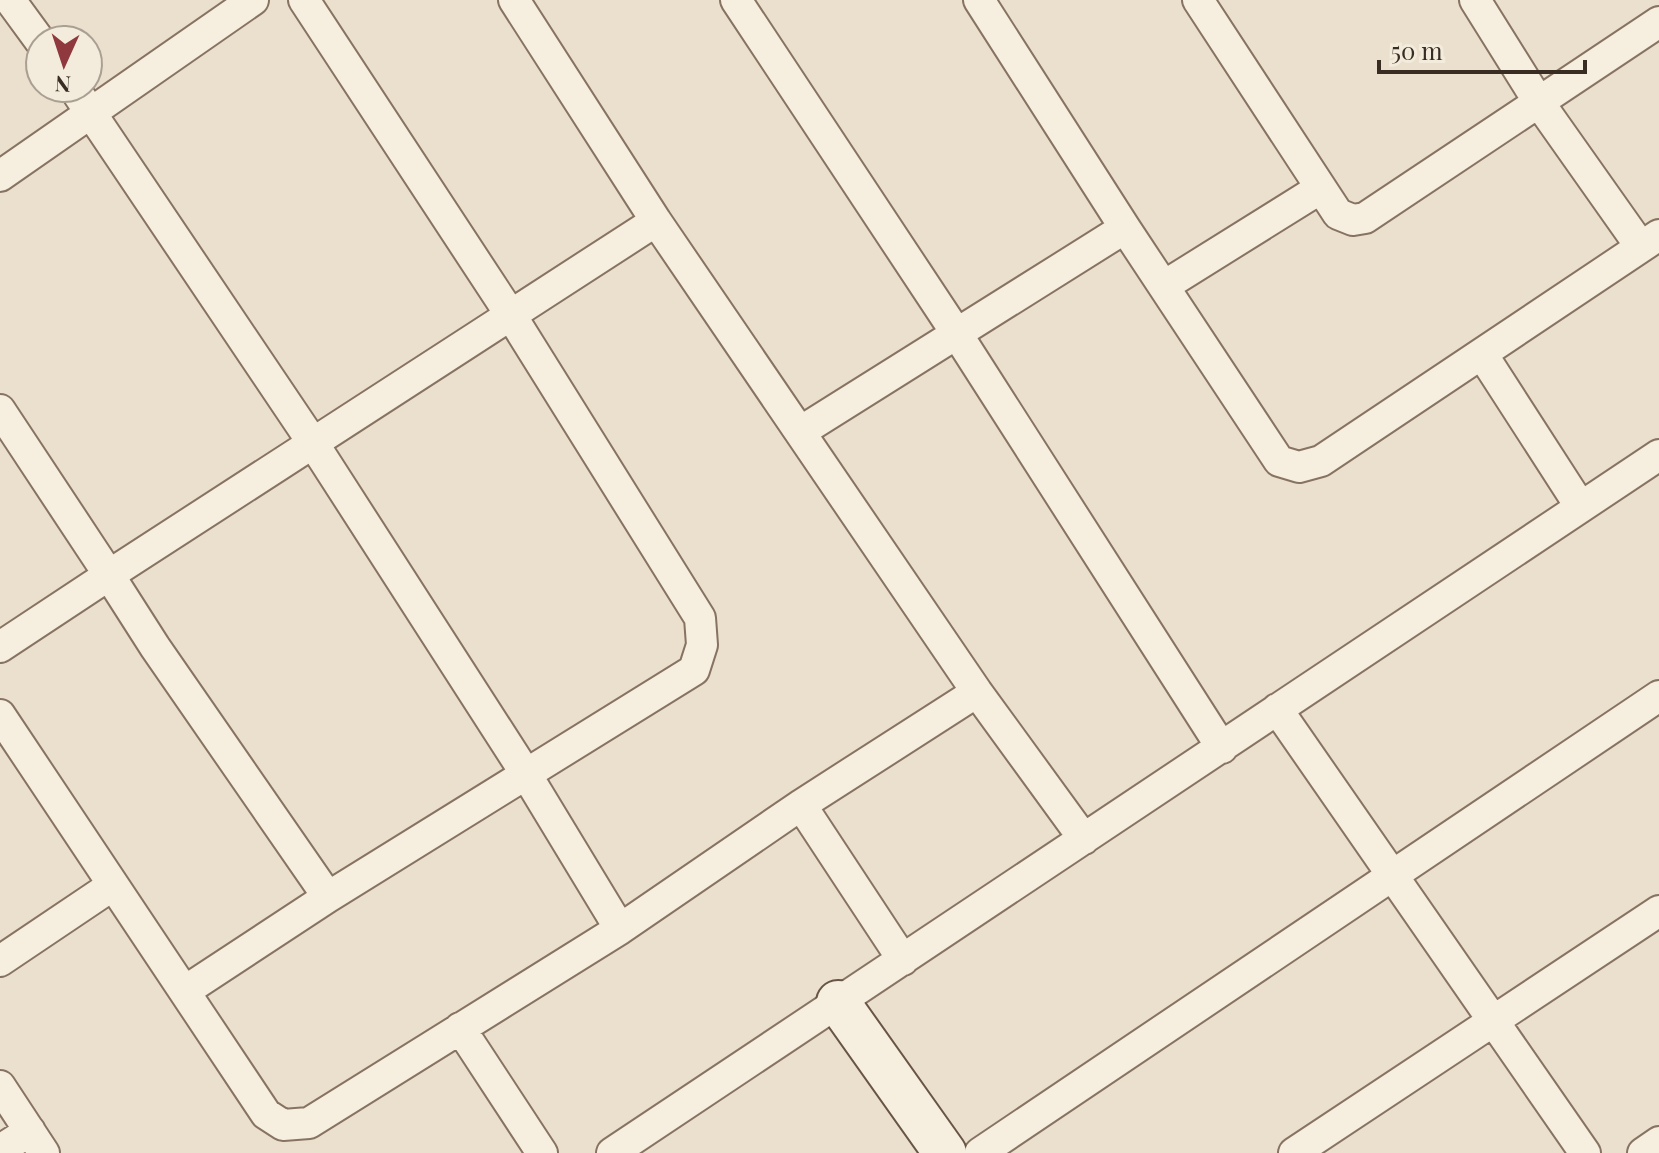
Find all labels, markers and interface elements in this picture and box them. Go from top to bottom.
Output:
north arrow [24,24,104,104]
scale bar [1379,24,1585,74]
text: 50 m [1391,34,1443,66]
text: N [54,70,72,100]

